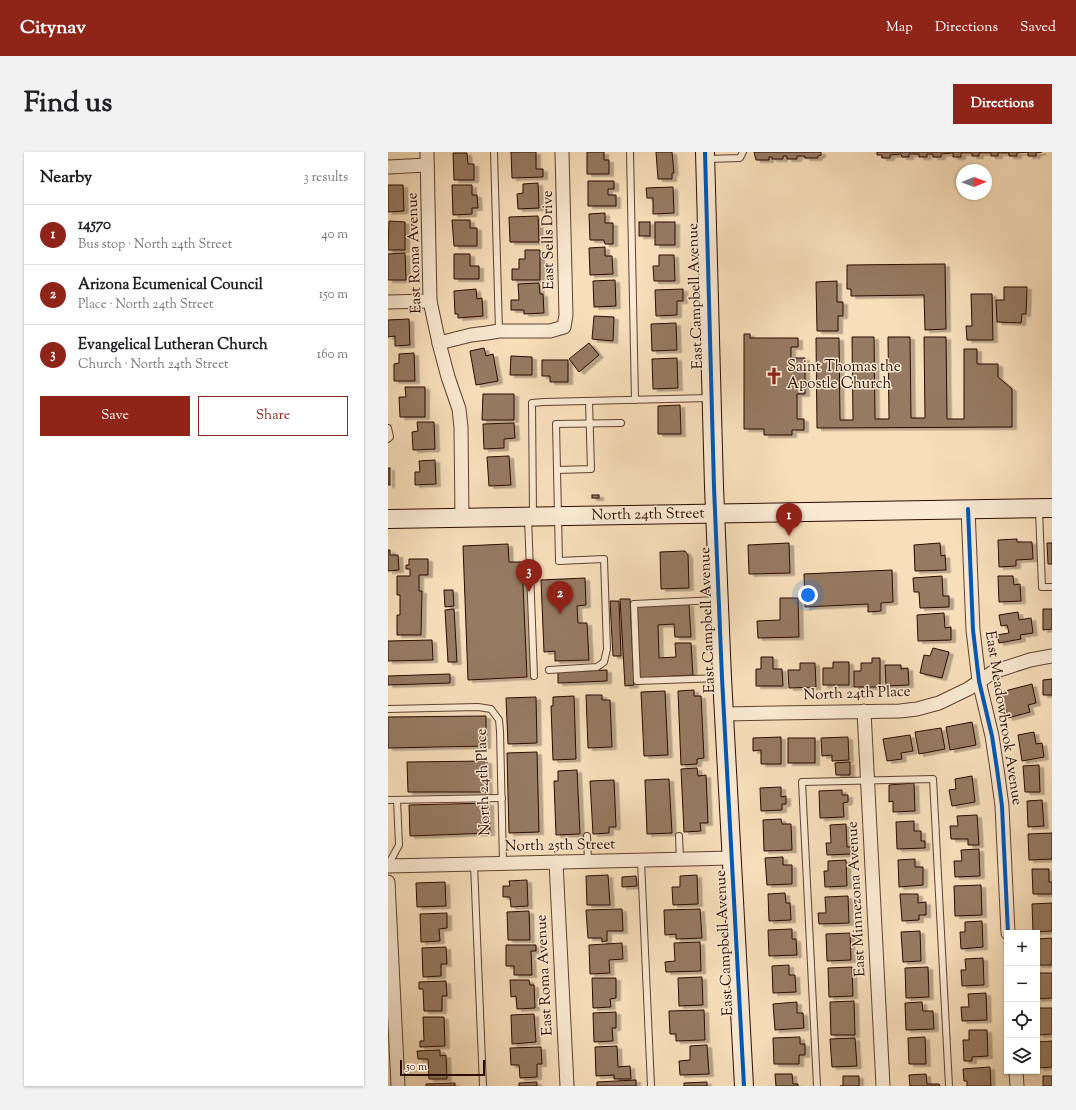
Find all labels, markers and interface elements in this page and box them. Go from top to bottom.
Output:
text: Citynav [20,15,86,42]
text: Map [886,18,913,38]
text: Directions [935,18,998,38]
text: Saved [1020,18,1056,38]
text: Find us [24,84,112,124]
button: Directions [953,84,1052,124]
north arrow [956,164,992,200]
text: Nearby [40,166,92,190]
text: 3 results [303,169,348,187]
street label: East Sells Drive [538,190,560,290]
street label: East Roma Avenue [402,192,428,314]
text: 14570 [78,215,111,236]
street label: East Campbell Avenue [683,223,709,369]
text: 1 [51,226,55,244]
text: 40 m [321,226,348,244]
text: Bus stop · North 24th Street [78,236,232,254]
text: Arizona Ecumenical Council [78,275,263,296]
text: 2 [50,286,56,304]
text: 150 m [319,286,348,304]
text: Place · North 24th Street [78,296,213,314]
text: Evangelical Lutheran Church [78,335,268,356]
text: 3 [50,346,56,364]
text: 160 m [317,346,348,364]
text: Church · North 24th Street [78,356,229,374]
place label: Saint Thomas the Apostle Church [787,357,901,395]
church icon: Saint Thomas the Apostle Church [764,366,784,386]
button: Save [40,396,190,436]
button: Share [198,396,348,436]
pin: 1 [776,503,802,536]
street label: North 24th Street [591,504,705,526]
street label: East Campbell Avenue [695,547,721,693]
pin: 3 [516,559,542,592]
pin: 2 [547,581,573,614]
your location [798,585,818,605]
street label: East Meadowbrook Avenue [979,629,1027,807]
street label: North 24th Place [803,682,911,706]
street label: North 24th Place [472,728,496,836]
street label: East Minnezona Avenue [842,821,872,977]
street label: North 25th Street [504,835,616,857]
street label: East Campbell Avenue [711,869,739,1017]
street label: East Roma Avenue [531,914,559,1036]
map controls [1004,930,1040,1074]
button: + [1004,930,1040,966]
button: − [1004,966,1040,1002]
button: locate [1004,1002,1040,1038]
button: layers [1004,1038,1040,1074]
scale bar [400,1058,485,1077]
text: 50 m [406,1059,427,1075]

